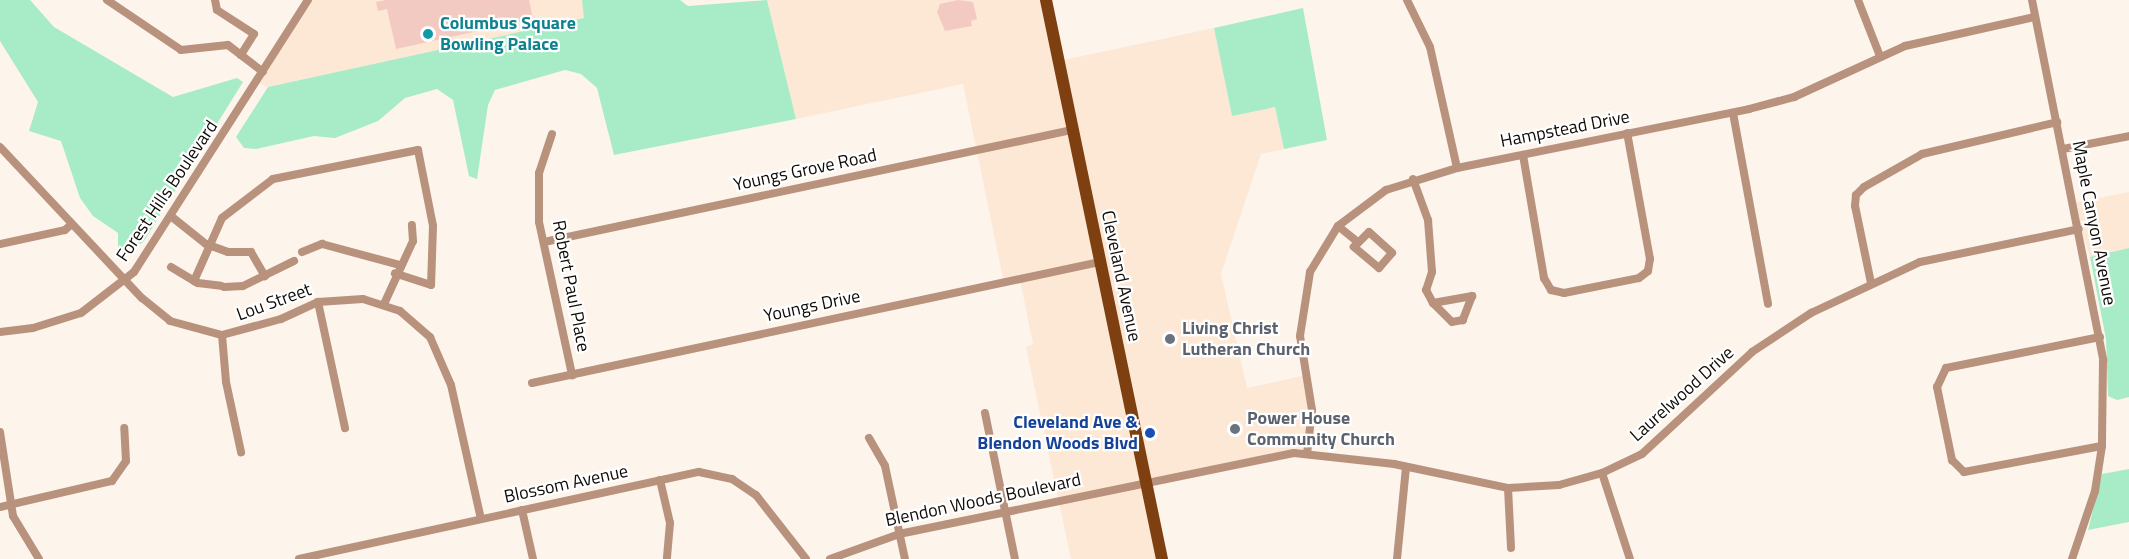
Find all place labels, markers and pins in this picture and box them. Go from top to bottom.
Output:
place label: Columbus Square Bowling Palace [440,13,576,56]
marker: Columbus Square Bowling Palace [421,27,435,41]
place label: Living Christ Lutheran Church [1182,318,1310,360]
marker: Living Christ Lutheran Church [1163,332,1177,346]
place label: Power House Community Church [1247,408,1395,450]
place label: Cleveland Ave & Blendon Woods Blvd [977,412,1138,454]
marker: Power House Community Church [1228,422,1242,436]
marker: Cleveland Ave & Blendon Woods Blvd [1143,426,1157,440]

